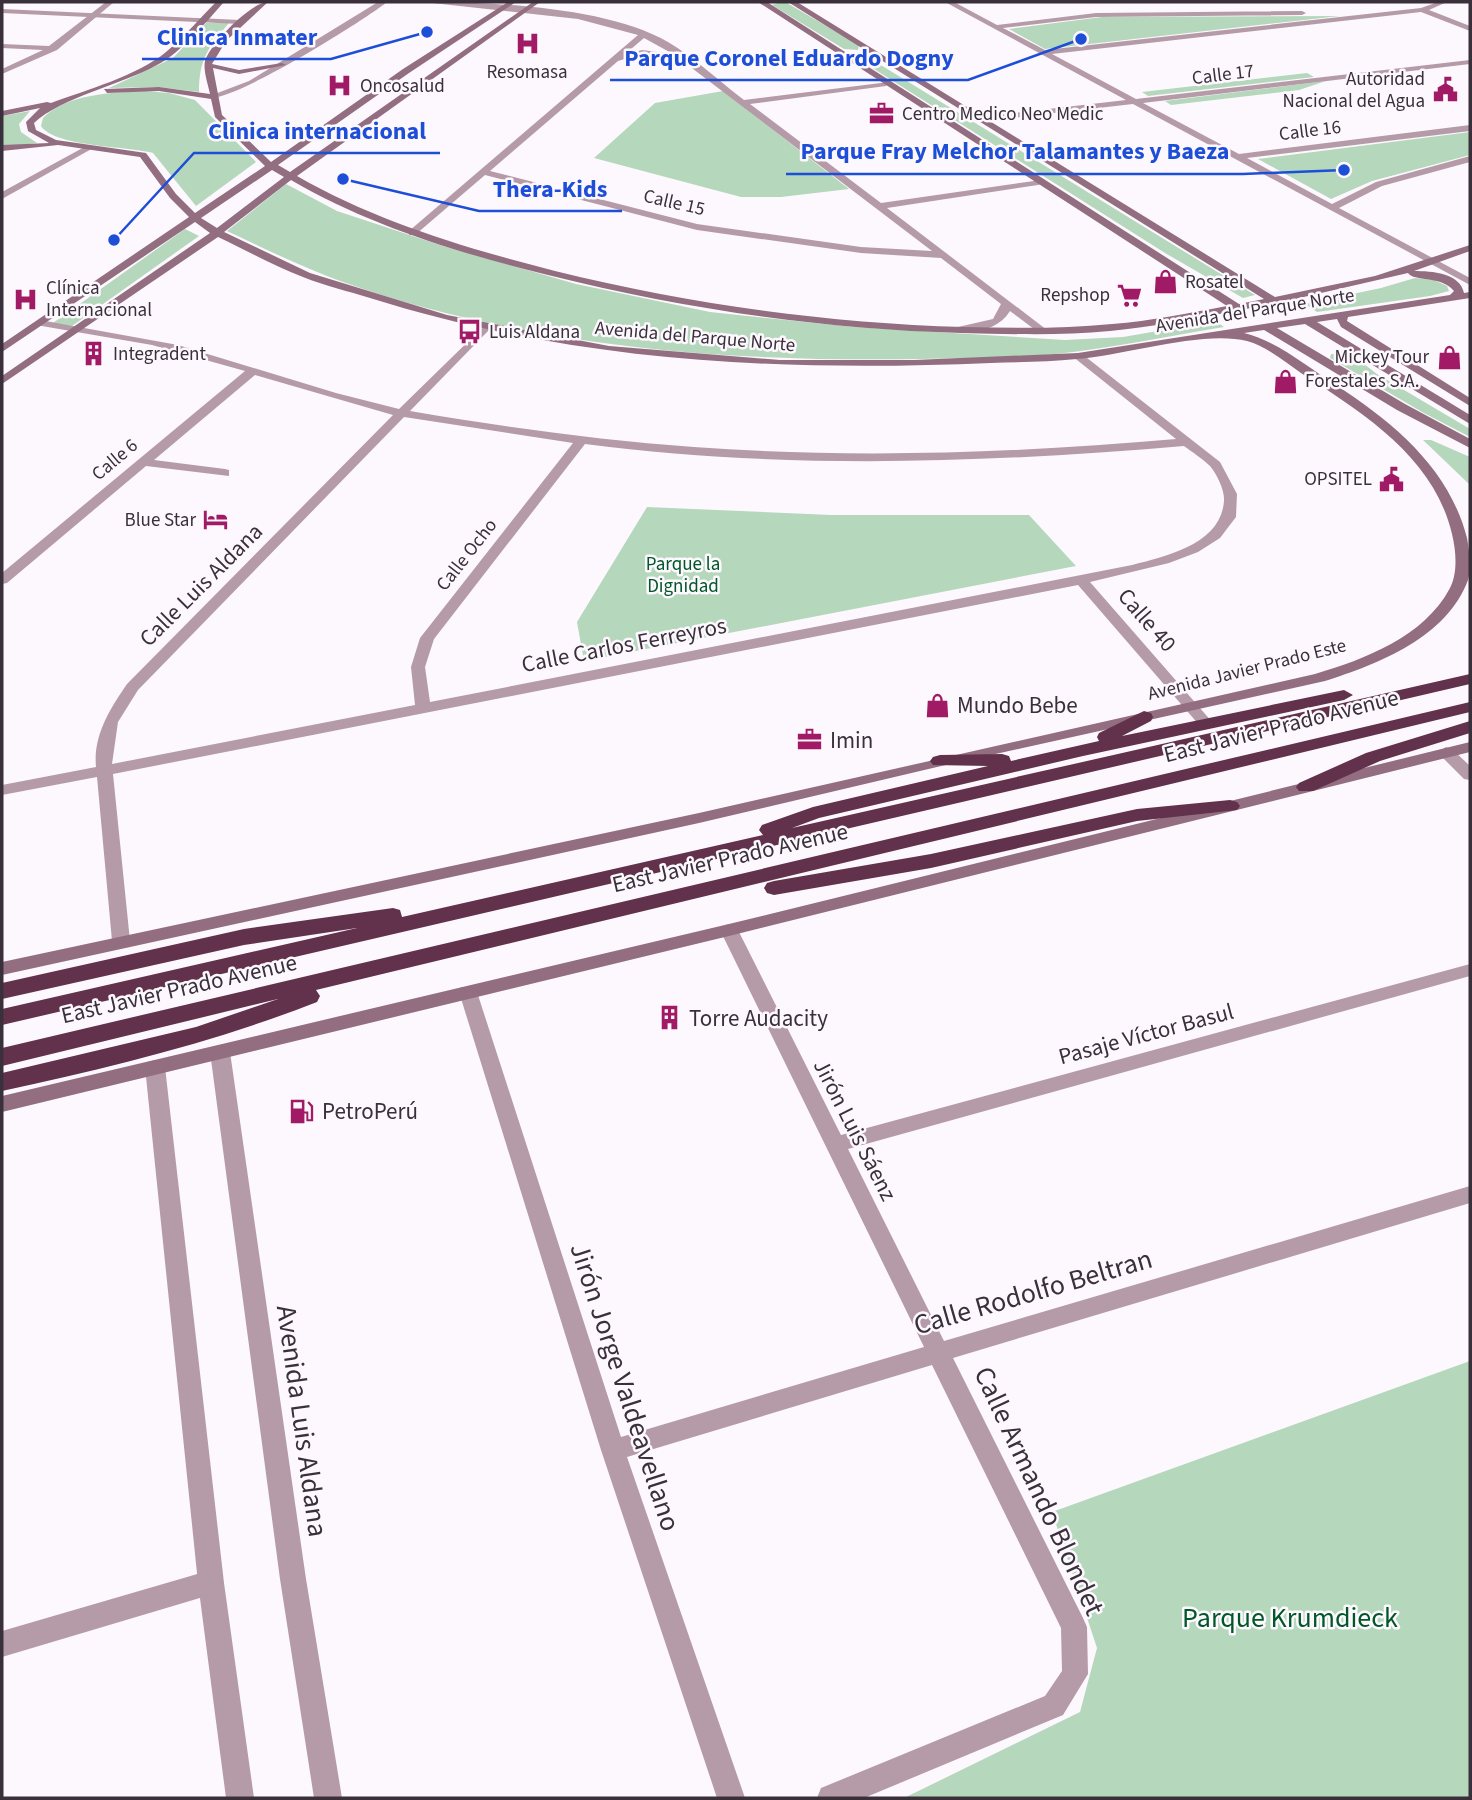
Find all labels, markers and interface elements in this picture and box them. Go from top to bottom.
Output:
callout: Clinica Inmater [142,14,331,59]
text: Clinica Inmater [157,20,318,55]
hospital icon: Resomasa [513,30,541,58]
callout: Parque Coronel Eduardo Dogny [610,35,968,80]
text: Parque Coronel Eduardo Dogny [624,41,954,76]
street label: Calle 17 [1190,58,1256,92]
place label: Resomasa [486,59,568,86]
place label: Autoridad Nacional del Agua [1282,66,1425,115]
hospital icon: Oncosalud [326,72,354,100]
place label: Oncosalud [360,73,445,100]
public building icon: Autoridad Nacional del Agua [1431,76,1459,104]
office icon: Centro Medico Neo Medic [868,100,896,128]
place label: Centro Medico Neo Medic [902,101,1104,128]
callout: Clinica internacional [194,108,440,153]
text: Clinica internacional [208,114,426,149]
street label: Calle 16 [1277,114,1343,148]
callout: Parque Fray Melchor Talamantes y Baeza [786,129,1243,174]
text: Parque Fray Melchor Talamantes y Baeza [801,134,1229,169]
callout: Thera-Kids [479,166,622,211]
text: Thera-Kids [493,172,607,207]
street label: Calle 15 [641,183,707,223]
shop icon: Rosatel [1151,268,1179,296]
place label: Rosatel [1185,269,1244,296]
place label: Clínica Internacional [46,275,152,324]
supermarket icon: Repshop [1116,281,1144,309]
place label: Repshop [1040,282,1110,309]
street label: Avenida del Parque Norte [1154,282,1356,340]
hospital icon: Clínica Internacional [12,285,40,313]
street label: Avenida del Parque Norte [594,315,796,359]
bus stop icon: Luis Aldana [455,318,483,346]
place label: Luis Aldana [489,319,580,346]
building icon: Integradent [79,340,107,368]
place label: Integradent [113,341,206,368]
shop icon: Mickey Tour [1435,343,1463,371]
place label: Mickey Tour [1334,344,1429,371]
shop icon: Forestales S.A. [1271,367,1299,395]
place label: Forestales S.A. [1305,368,1419,395]
street label: Calle 6 [86,433,144,487]
public building icon: OPSITEL [1378,465,1406,493]
place label: OPSITEL [1304,466,1372,493]
hotel icon: Blue Star [202,506,230,534]
place label: Blue Star [125,507,196,534]
street label: Calle Ocho [430,513,504,597]
street label: Calle Luis Aldana [132,516,270,654]
park label: Parque la Dignidad [646,551,720,600]
street label: Calle 40 [1110,581,1184,659]
street label: Calle Carlos Ferreyros [519,609,729,681]
street label: Avenida Javier Prado Este [1145,632,1349,708]
street label: East Javier Prado Avenue [1160,681,1402,771]
place label: Mundo Bebe [957,689,1078,722]
shop icon: Mundo Bebe [923,691,951,719]
place label: Imin [830,724,873,757]
office icon: Imin [796,726,824,754]
street label: East Javier Prado Avenue [609,815,851,901]
street label: East Javier Prado Avenue [58,946,300,1032]
street label: Pasaje Víctor Basul [1055,995,1237,1073]
place label: Torre Audacity [689,1002,828,1035]
building icon: Torre Audacity [655,1004,683,1032]
street label: Jirón Luis Sáenz [805,1053,905,1207]
place label: PetroPerú [322,1095,418,1128]
fuel station icon: PetroPerú [288,1097,316,1125]
street label: Jirón Jorge Valdeavellano [559,1238,691,1536]
street label: Calle Rodolfo Beltran [909,1239,1157,1345]
street label: Avenida Luis Aldana [266,1303,338,1539]
street label: Calle Armando Blondet [964,1360,1115,1622]
park label: Parque Krumdieck [1182,1598,1398,1638]

